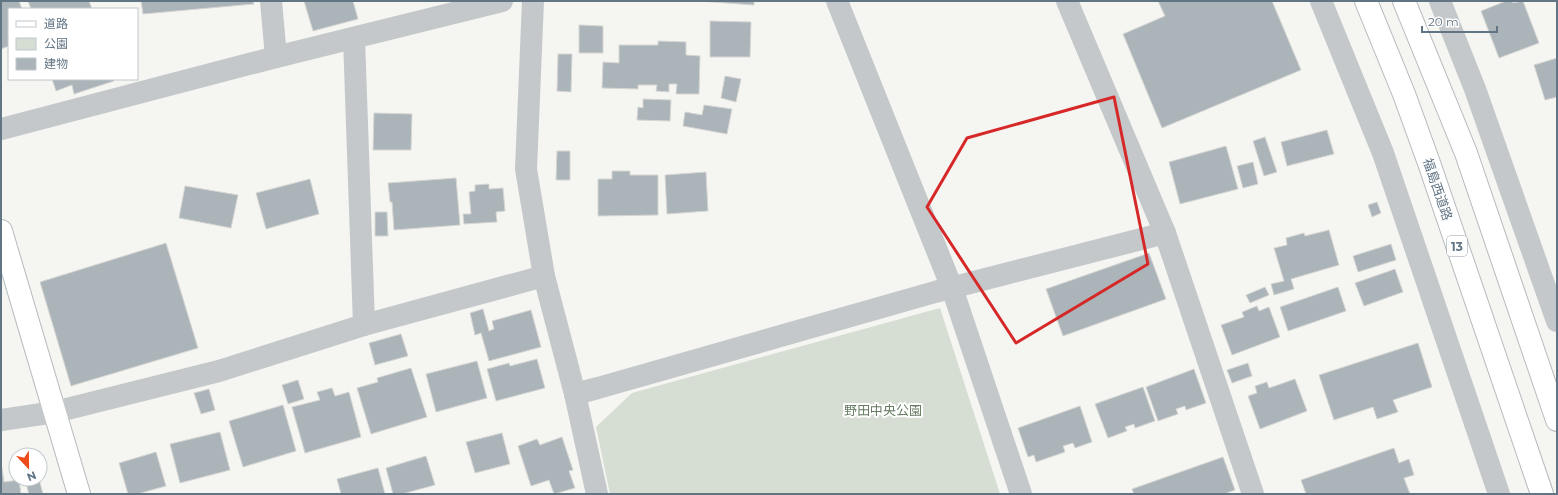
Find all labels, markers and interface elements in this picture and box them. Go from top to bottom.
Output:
legend [8,8,138,80]
scale bar [1422,8,1497,34]
text: 20 m [1428,14,1459,29]
text: 道路 [44,16,68,31]
text: 公園 [44,36,68,51]
text: 建物 [44,56,68,71]
street label: 福島西道路 [1420,156,1456,222]
road number: 13 [1447,236,1467,256]
park label: 野田中央公園 [844,402,922,418]
north arrow [8,447,48,487]
text: N [25,468,38,484]

